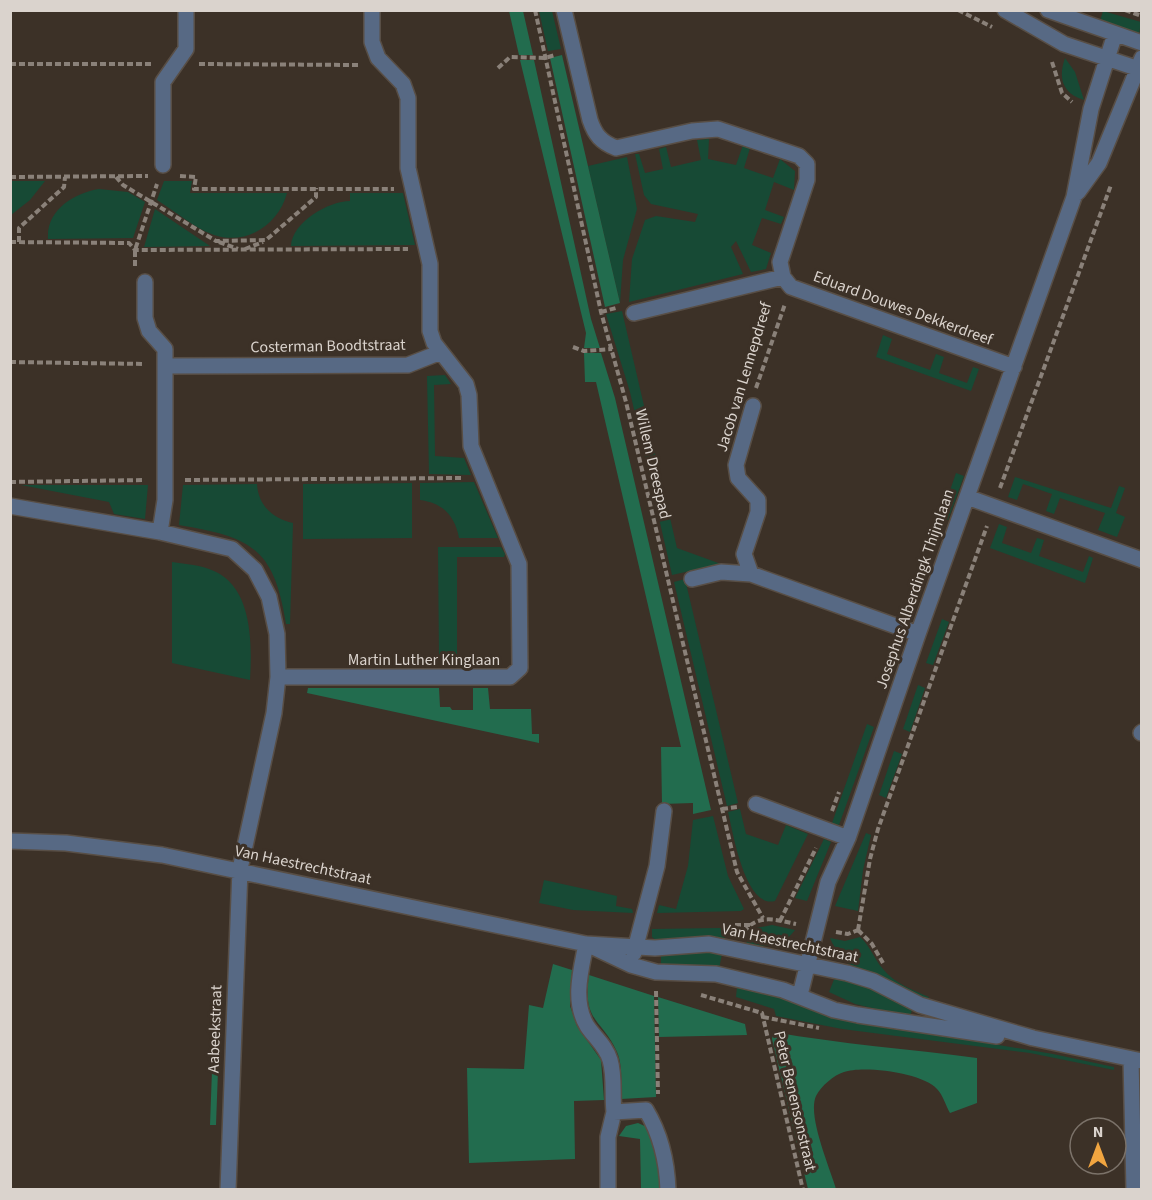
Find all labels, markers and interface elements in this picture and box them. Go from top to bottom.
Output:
street label: Eduard Douwes Dekkerdreef [810,265,997,351]
street label: Jacob van Lennepdreef [711,298,778,454]
street label: Costerman Boodtstraat [250,334,406,358]
street label: Willem Dreespad [630,407,676,521]
street label: Josephus Alberdingk Thijmlaan [870,486,960,692]
street label: Martin Luther Kinglaan [348,649,500,671]
street label: Van Haestrechtstraat [233,840,374,890]
street label: Van Haestrechtstraat [720,918,861,968]
street label: Aabeekstraat [202,984,228,1073]
street label: Peter Benensonstraat [768,1029,822,1174]
north arrow [1068,1116,1128,1176]
text: N [1093,1121,1103,1143]

